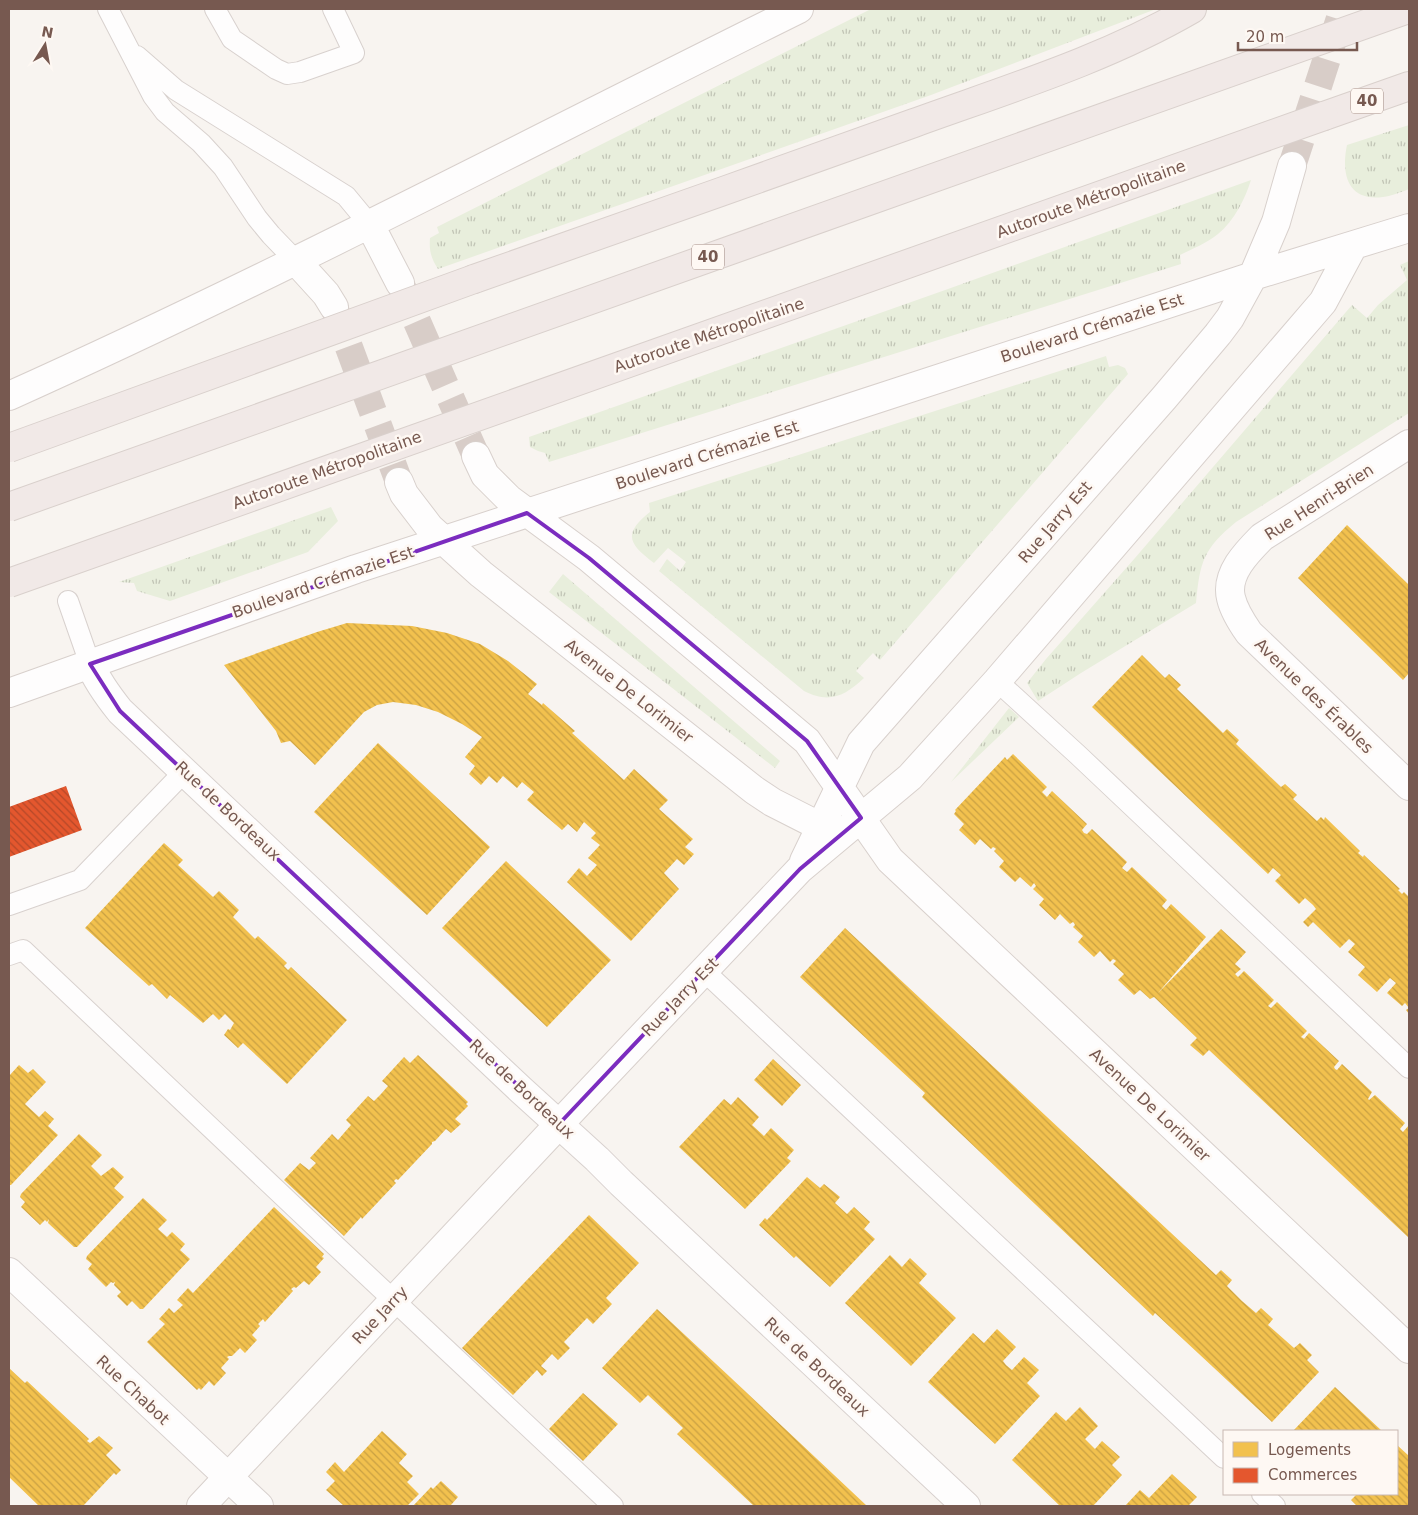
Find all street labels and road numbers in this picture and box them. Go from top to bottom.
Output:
road number: 40 [1351,88,1383,114]
street label: Autoroute Métropolitaine [994,156,1188,242]
road number: 40 [692,244,724,270]
street label: Boulevard Crémazie Est [998,289,1186,367]
street label: Autoroute Métropolitaine [611,293,807,377]
street label: Boulevard Crémazie Est [613,416,801,494]
street label: Autoroute Métropolitaine [230,427,424,513]
street label: Rue Henri-Brien [1261,460,1377,544]
street label: Rue Jarry Est [1014,477,1096,567]
street label: Boulevard Crémazie Est [230,542,416,622]
street label: Avenue De Lorimier [561,635,697,747]
street label: Avenue des Érables [1251,635,1377,757]
street label: Rue de Bordeaux [171,757,285,865]
street label: Rue Jarry Est [638,954,722,1040]
street label: Rue de Bordeaux [465,1035,579,1143]
street label: Avenue De Lorimier [1086,1044,1214,1166]
street label: Rue Jarry [348,1282,412,1348]
street label: Rue de Bordeaux [760,1313,874,1421]
street label: Rue Chabot [93,1351,173,1429]

